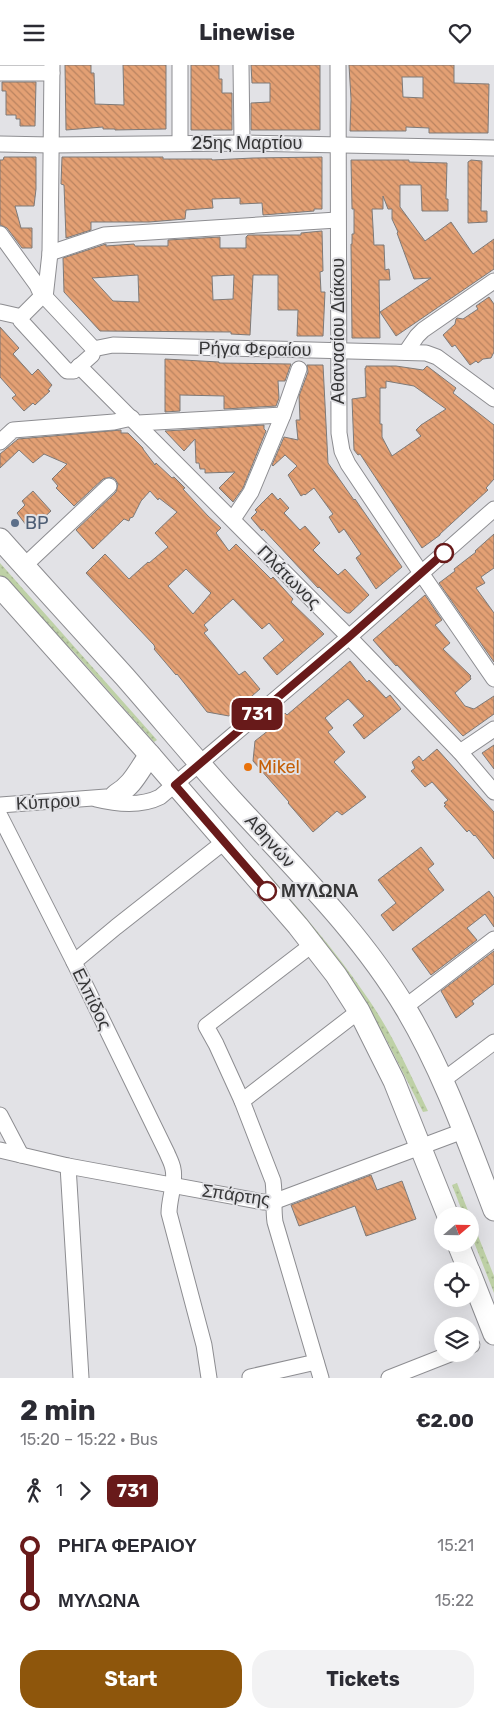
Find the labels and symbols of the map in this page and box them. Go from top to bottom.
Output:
street label: 25ης Μαρτίου [192,132,302,154]
street label: Αθανασίου Διάκου [327,258,349,404]
street label: Ρήγα Φεραίου [198,337,312,361]
place label: BP [25,512,49,534]
marker: BP [9,517,21,529]
street label: Πλάτωνος [253,541,326,614]
unlabelled marker [434,543,454,563]
line badge: 731 [228,698,286,730]
place label: Mikel [258,756,300,778]
marker: Mikel [242,761,254,773]
street label: Κύπρου [15,789,81,815]
street label: Αθηνών [240,810,300,872]
place label: ΜΥΛΩΝΑ [281,880,359,902]
marker: ΜΥΛΩΝΑ [257,881,277,901]
street label: Ελπίδος [68,964,117,1034]
street label: Σπάρτης [200,1179,272,1211]
north arrow [434,1207,479,1253]

